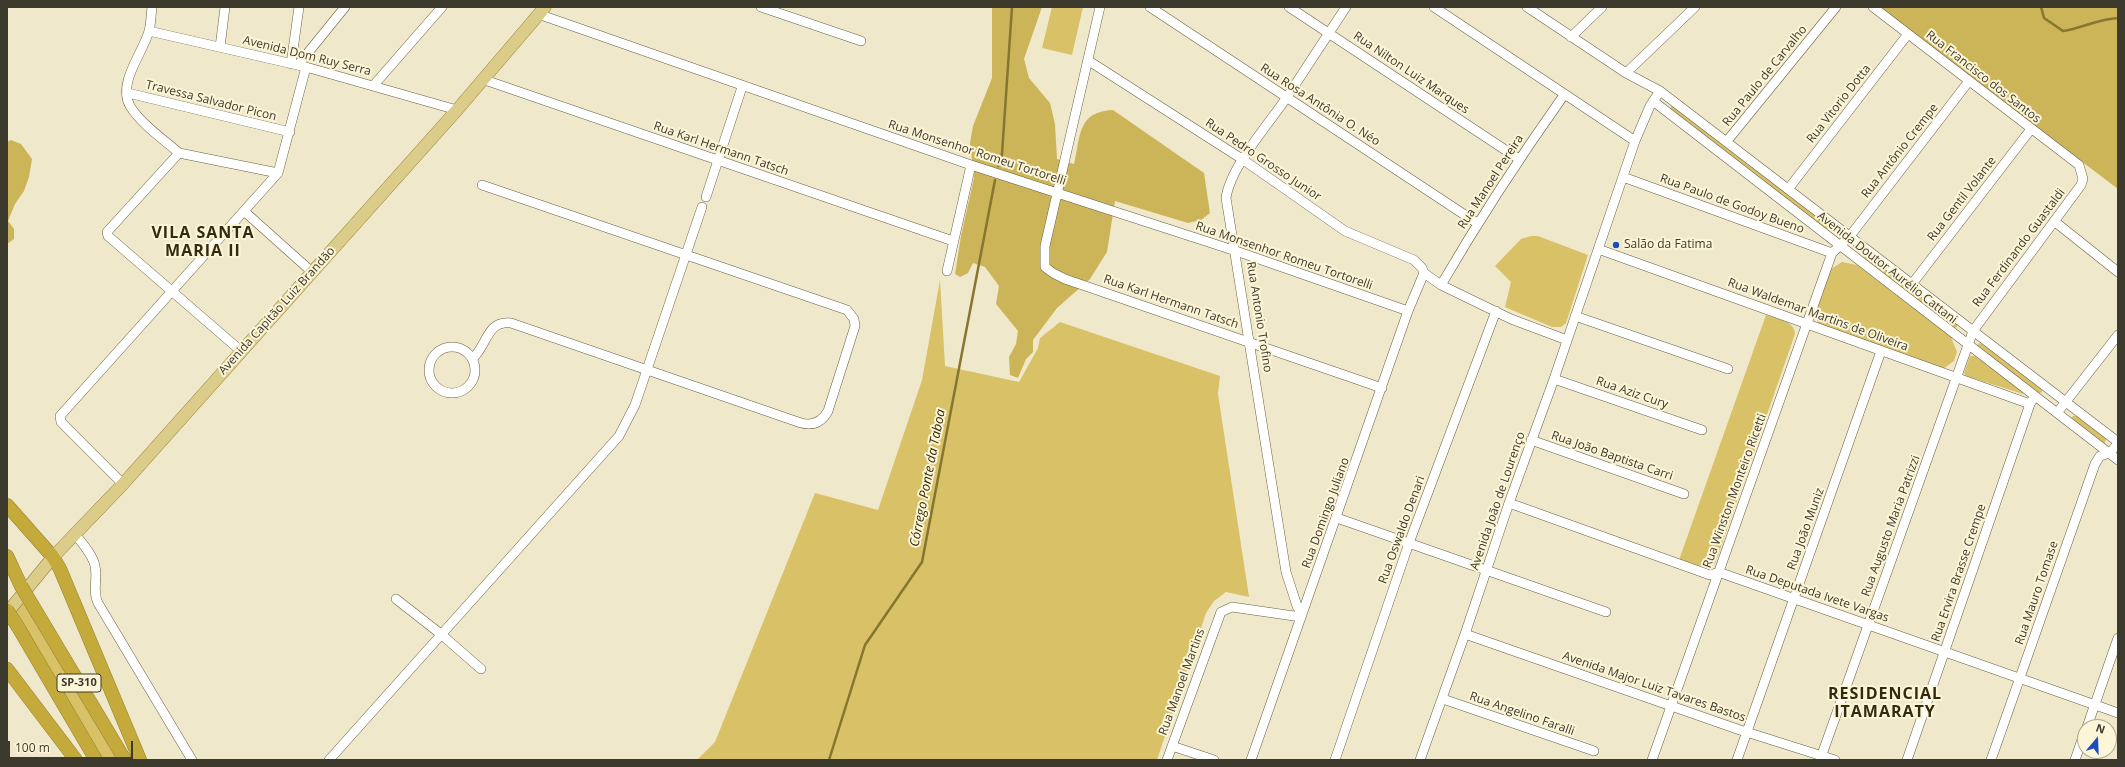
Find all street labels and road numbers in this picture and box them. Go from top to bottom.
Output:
street label: Rua Paulo de Carvalho [1720,23,1810,129]
street label: Rua Francisco dos Santos [1923,28,2043,126]
street label: Rua Nilton Luiz Marques [1350,29,1472,117]
street label: Avenida Dom Ruy Serra [241,33,373,79]
street label: Rua Rosa Antônia O. Néo [1257,61,1383,149]
street label: Rua Vitorio Dotta [1804,62,1874,146]
street label: Travessa Salvador Picon [144,78,278,124]
street label: Rua Antônio Crempe [1859,101,1941,201]
street label: Rua Pedro Grosso Junior [1202,116,1324,204]
street label: Rua Monsenhor Romeu Tortorelli [886,117,1068,189]
street label: Rua Karl Hermann Tatsch [651,119,791,179]
street label: Rua Manoel Pereira [1455,132,1527,232]
street label: Rua Gentil Volante [1925,154,1999,244]
street label: Rua Paulo de Godoy Bueno [1658,171,1806,237]
street label: Rua Ferdinando Guastaldi [1970,186,2068,310]
street label: Avenida Doutor Aurélio Cattani [1814,209,1960,327]
street label: Rua Monsenhor Romeu Tortorelli [1194,219,1374,293]
street label: Avenida Capitão Luiz Brandão [216,244,338,378]
street label: Rua Antonio Trofino [1243,261,1275,373]
street label: Rua Karl Hermann Tatsch [1101,272,1241,332]
street label: Rua Waldemar Martins de Oliveira [1726,276,1910,354]
street label: Rua Aziz Cury [1594,374,1670,412]
street label: Rua Winston Monteiro Ricetti [1700,412,1770,570]
street label: Rua João Baptista Carri [1549,428,1675,484]
street label: Avenida João de Lourenço [1468,430,1528,572]
street label: Rua Augusto Maria Patrizzi [1859,453,1923,599]
street label: Rua Domingo Juliano [1299,456,1353,570]
street label: Rua Oswaldo Denari [1376,474,1428,586]
street label: Rua João Muniz [1784,486,1828,572]
street label: Rua Ervira Brasse Crempe [1929,502,1989,644]
street label: Rua Mauro Tomase [2013,539,2061,647]
street label: Rua Deputada Ivete Vargas [1743,563,1891,625]
street label: Rua Manoel Martins [1156,627,1208,737]
street label: Avenida Major Luiz Tavares Bastos [1561,649,1747,725]
road number: SP-310 [57,674,101,692]
street label: Rua Angelino Faralli [1468,689,1576,739]

